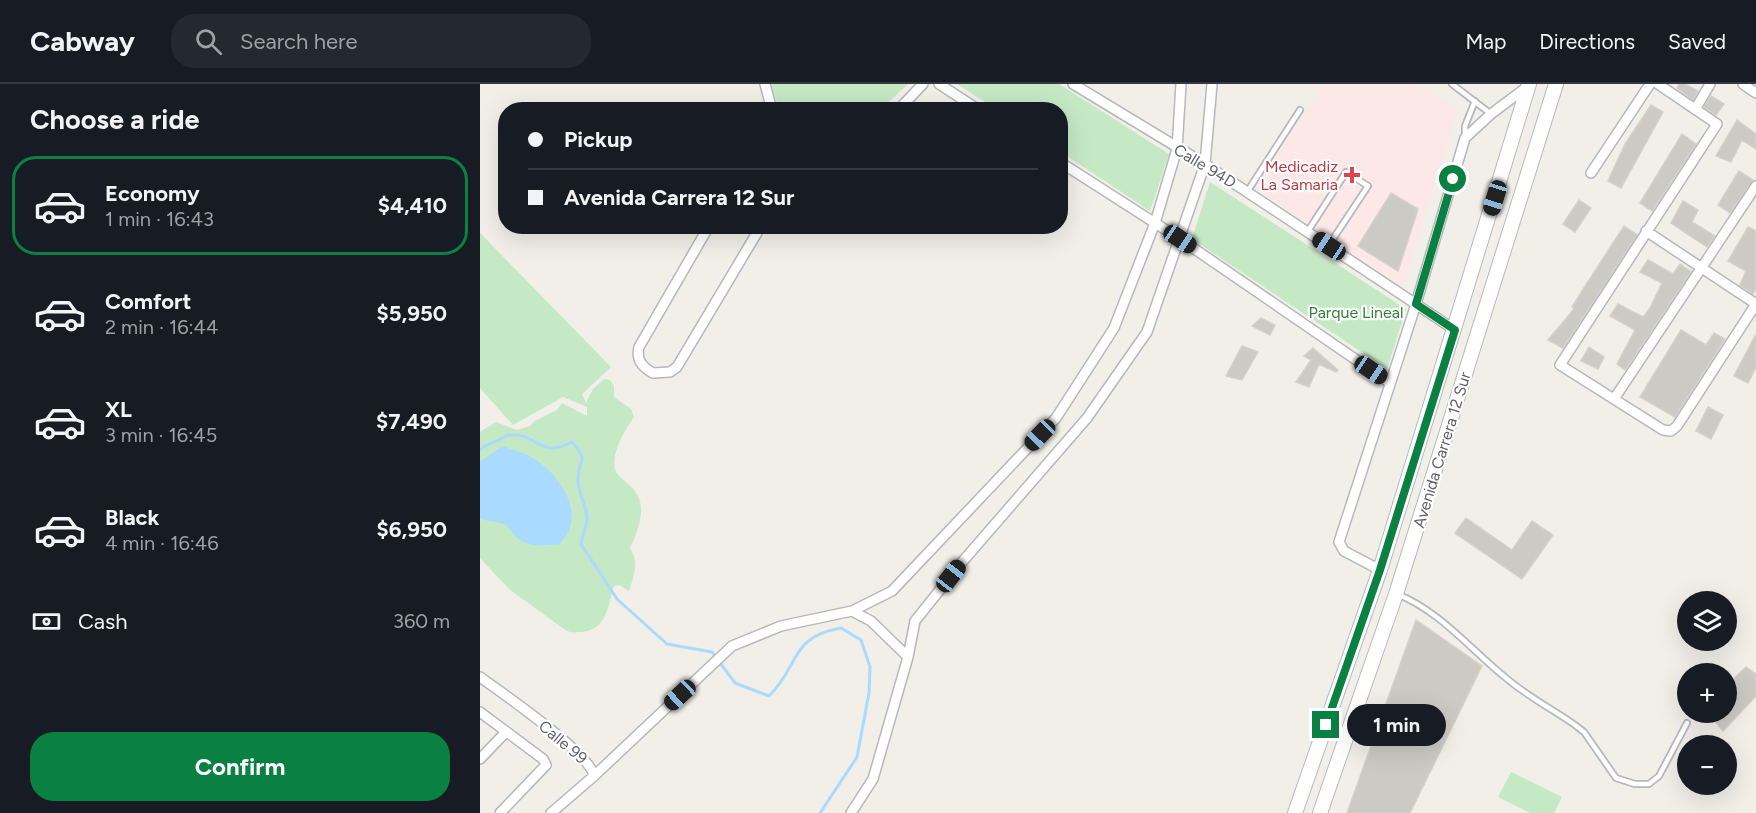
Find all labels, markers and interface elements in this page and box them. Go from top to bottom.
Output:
search box [171,14,591,68]
text: Cabway [30,24,135,58]
icon: search [192,25,225,58]
text: Search here [240,28,357,55]
text: Map [1465,29,1506,54]
text: Directions [1539,29,1635,54]
text: Saved [1668,29,1726,54]
text: Choose a ride [30,103,199,136]
text: Pickup [564,126,633,153]
street label: Calle 94D [1170,140,1240,192]
place label: Medicadiz La Samaria [1261,157,1338,194]
route start [1439,165,1466,192]
marker: Medicadiz La Samaria [1343,166,1361,184]
car [1481,178,1509,218]
icon: car [33,179,87,233]
text: Economy [105,180,200,207]
text: Avenida Carrera 12 Sur [564,184,794,211]
text: $4,410 [378,192,447,219]
text: 1 min · 16:43 [105,207,214,231]
car [1160,221,1200,257]
car [1309,229,1349,263]
icon: car [33,287,87,341]
text: Comfort [105,288,191,315]
text: $5,950 [377,300,447,327]
park label: Parque Lineal [1309,303,1403,322]
text: 2 min · 16:44 [105,315,218,339]
car [1351,352,1391,388]
street label: Avenida Carrera 12 Sur [1409,369,1475,530]
icon: car [33,395,87,449]
text: XL [105,396,132,423]
text: $7,490 [376,408,447,435]
car [1021,416,1059,454]
text: 3 min · 16:45 [105,423,217,447]
icon: car [33,503,87,557]
text: Black [105,504,159,531]
text: $6,950 [377,516,447,543]
text: 4 min · 16:46 [105,531,219,555]
car [933,556,969,596]
map controls [1677,591,1737,795]
button: layers [1677,591,1737,651]
icon: cash [30,605,63,638]
text: Cash [78,608,128,635]
text: 360 m [393,609,450,633]
button: + [1677,663,1737,723]
car [661,676,699,714]
callout: 1 min [1347,704,1446,746]
route end [1312,711,1339,738]
text: 1 min [1373,713,1420,737]
street label: Calle 99 [535,716,591,768]
button: Confirm [30,732,450,801]
button: − [1677,735,1737,795]

